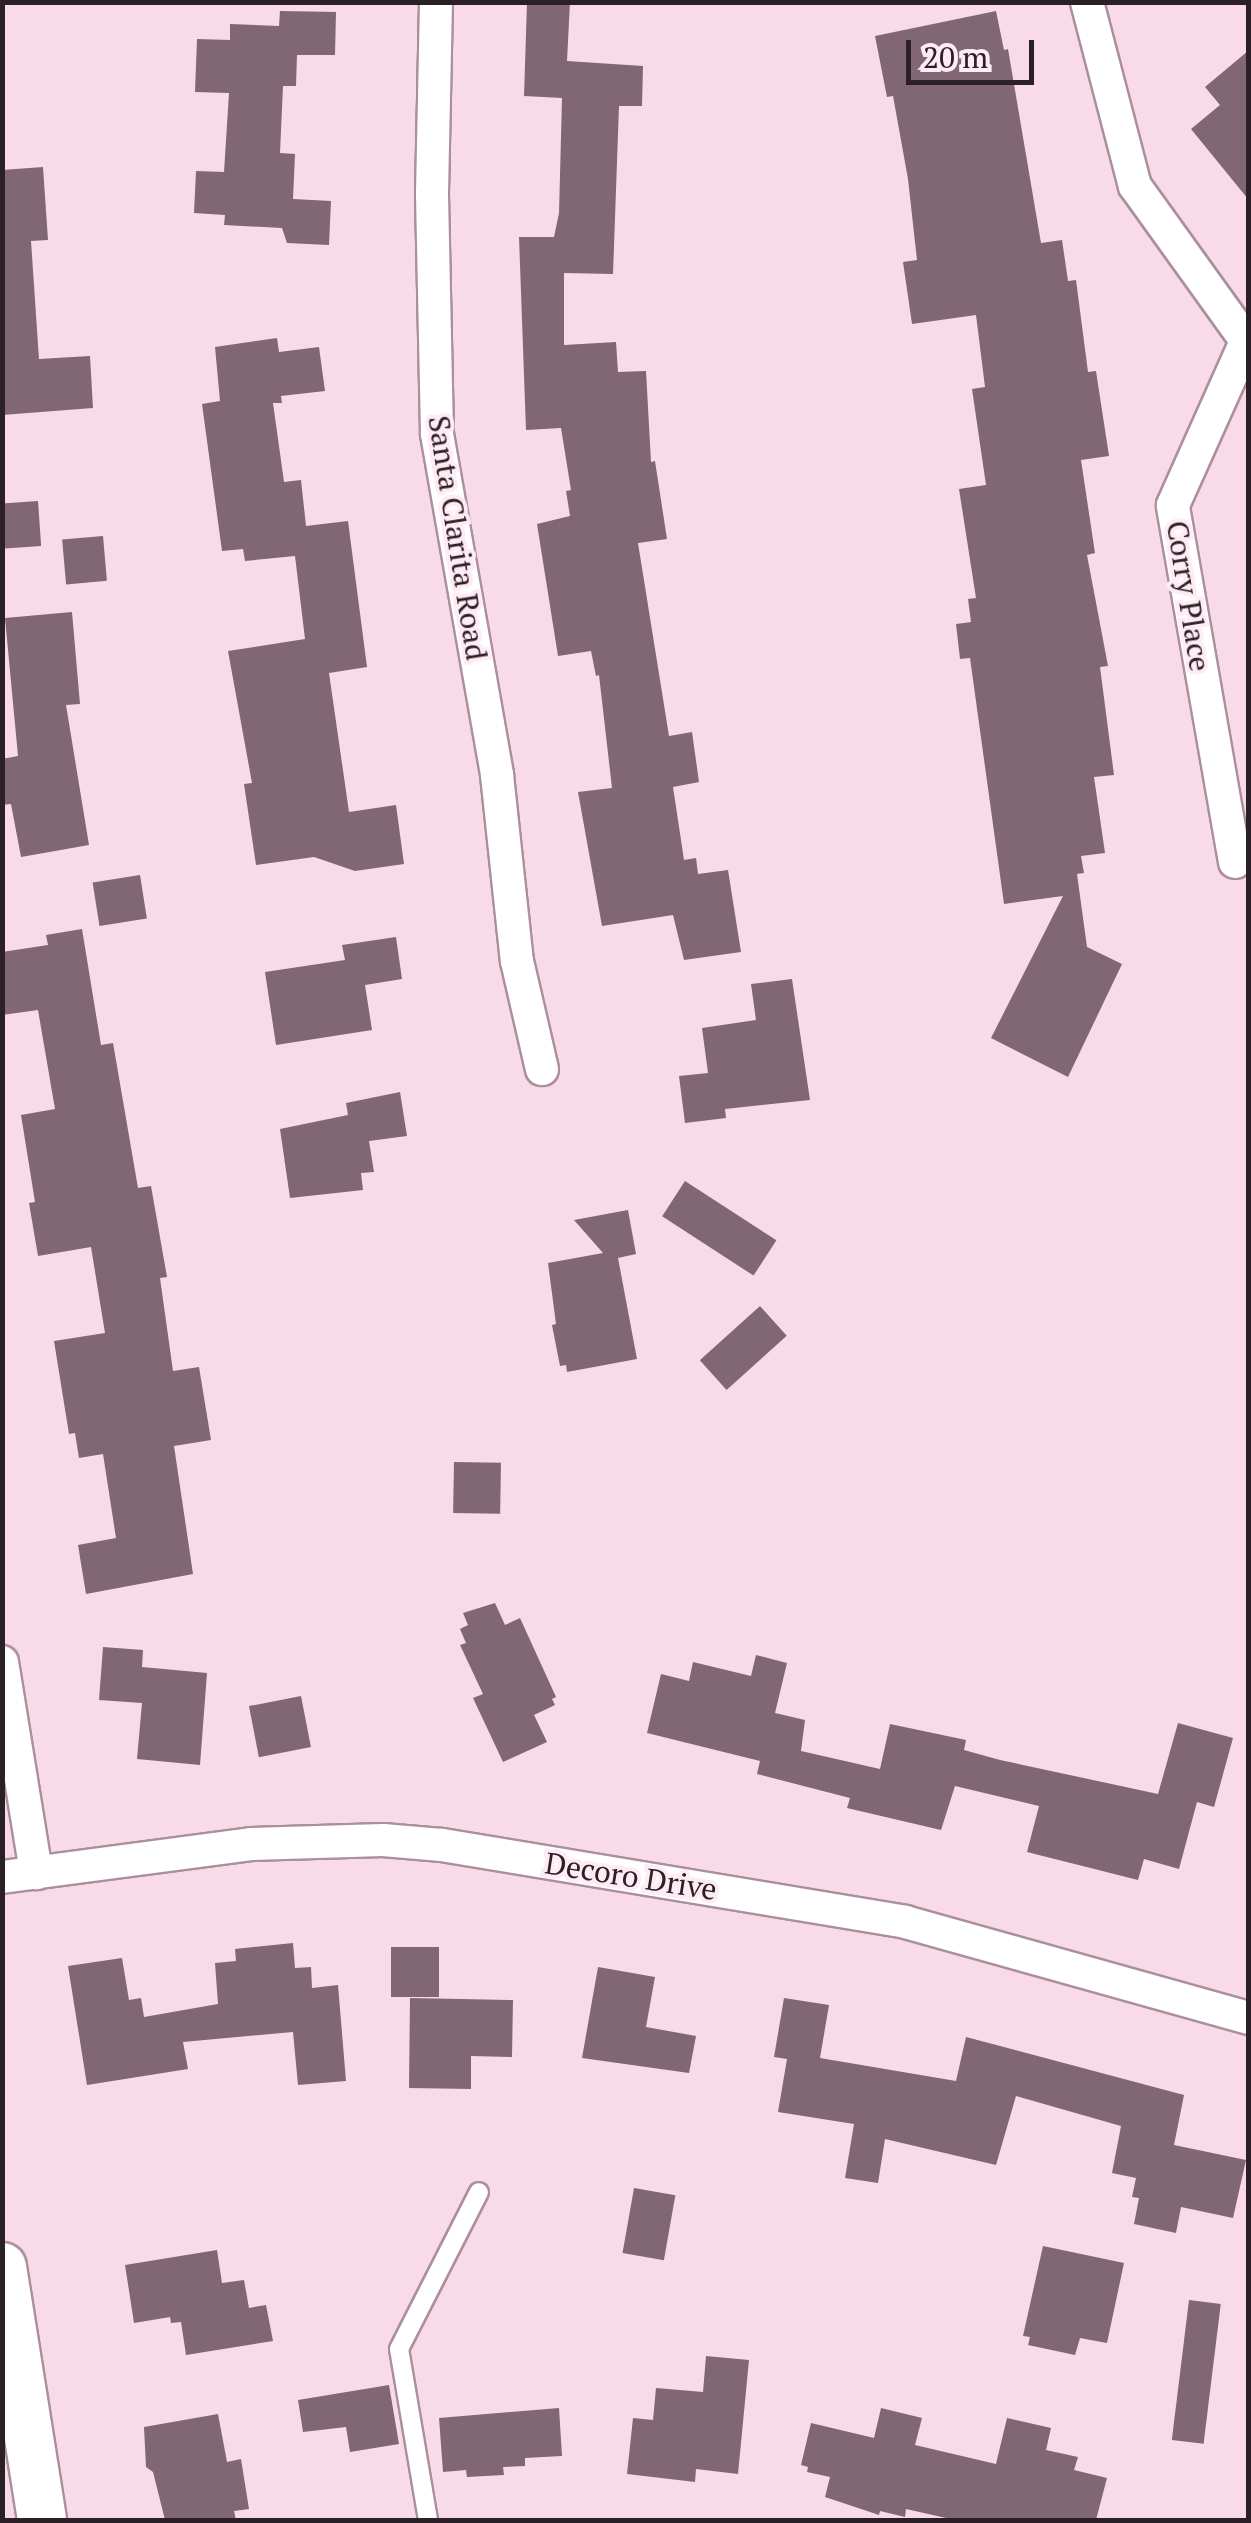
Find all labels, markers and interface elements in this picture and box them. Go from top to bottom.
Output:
scale bar [911,20,1038,82]
text: 20 m [923,37,988,77]
street label: Santa Clarita Road [421,413,495,663]
street label: Corry Place [1159,518,1219,674]
street label: Decoro Drive [543,1845,719,1907]

